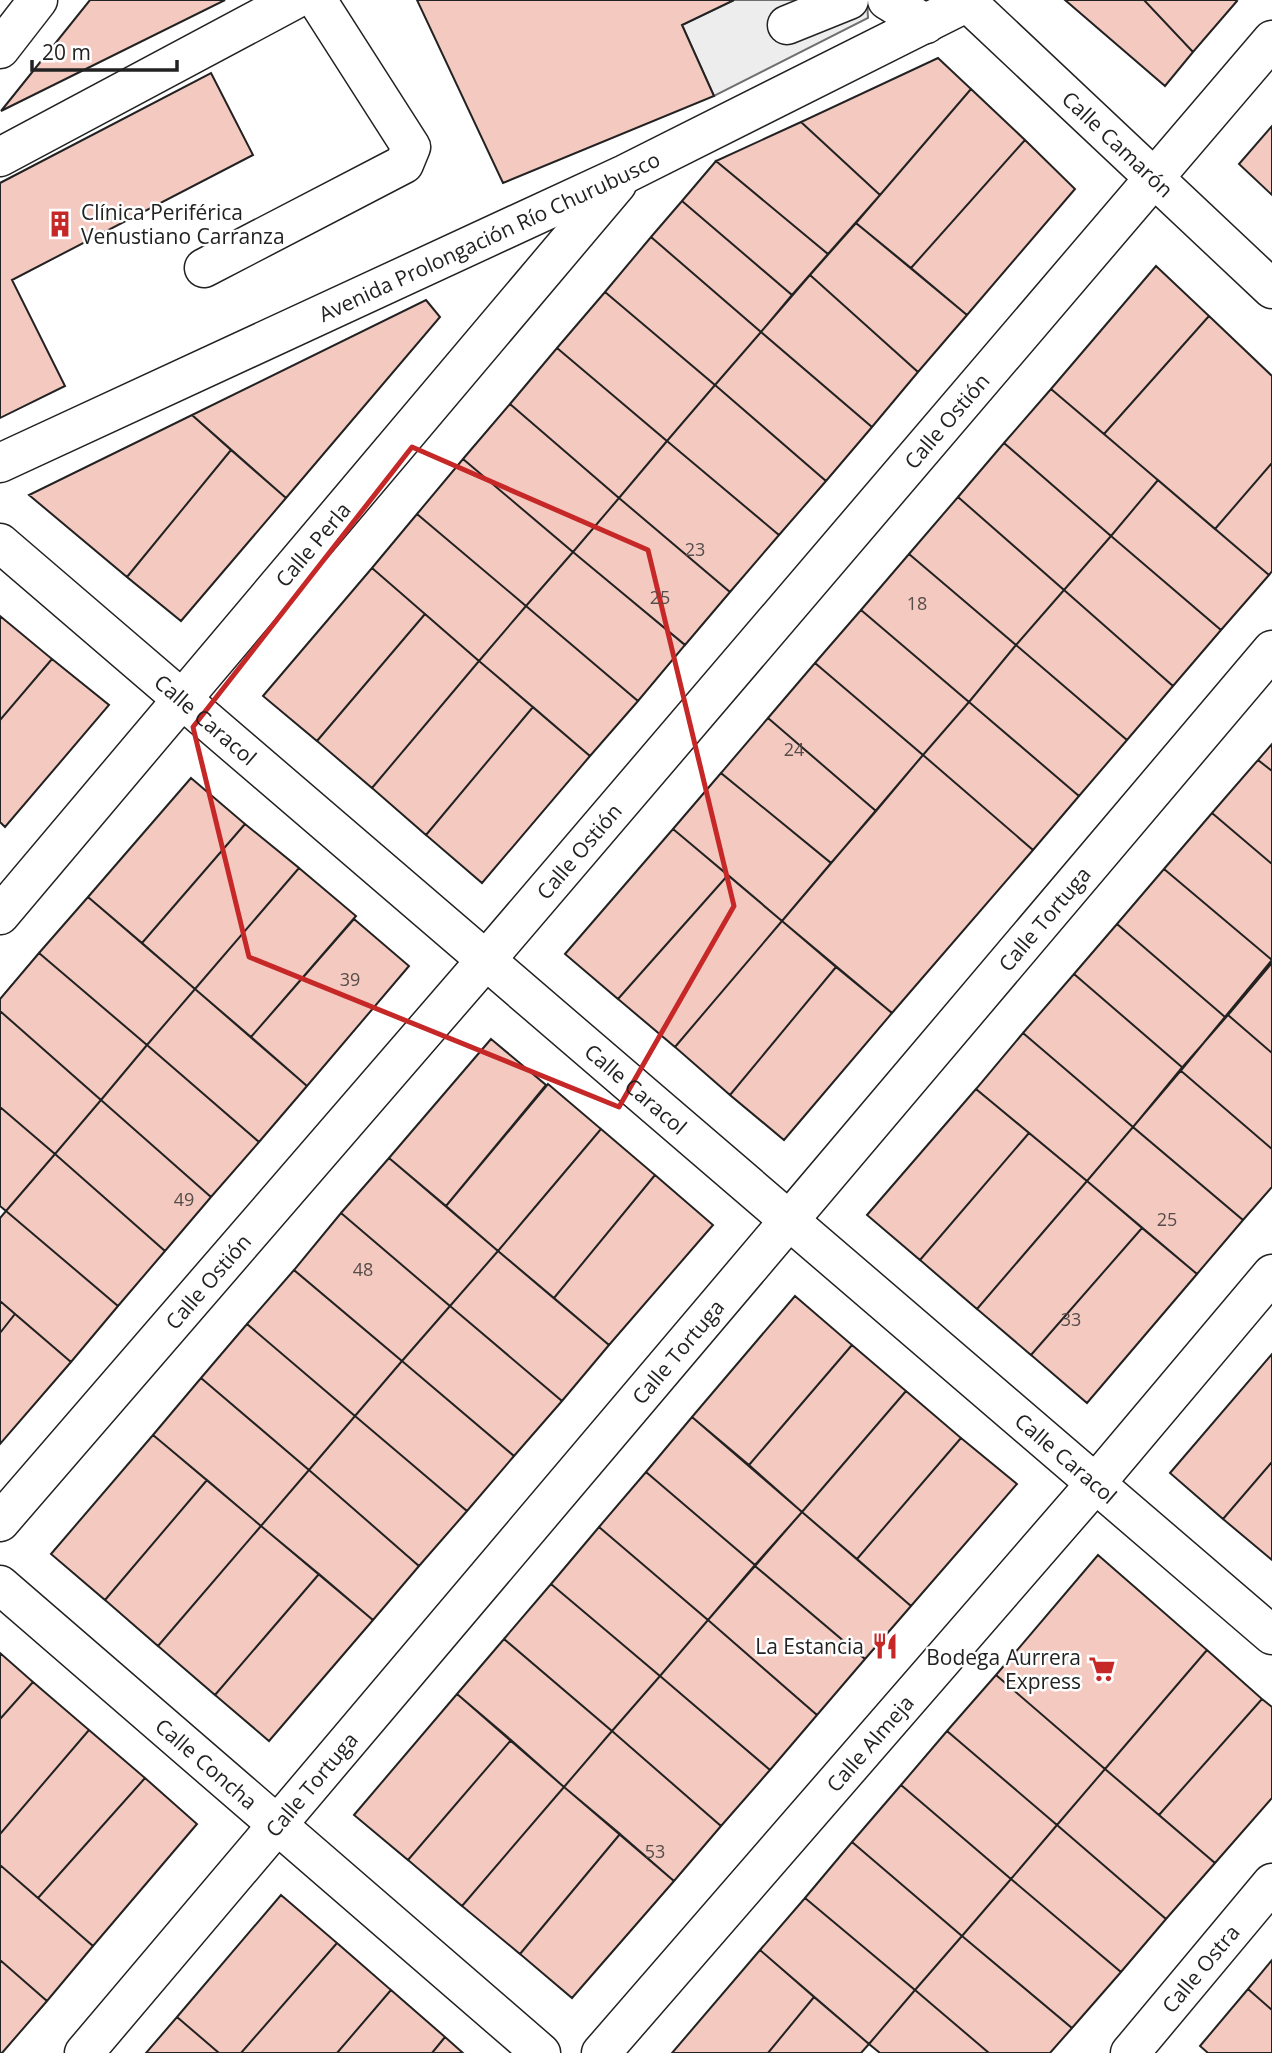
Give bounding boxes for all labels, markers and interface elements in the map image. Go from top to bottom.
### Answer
scale bar [32,28,177,72]
text: 20 m [42,38,91,66]
street label: Calle Camarón [1056,85,1180,203]
street label: Avenida Prolongación Río Churubusco [314,145,664,328]
place label: Clínica Periférica Venustiano Carranza [81,198,285,250]
building icon: Clínica Periférica Venustiano Carranza [45,209,75,239]
street label: Calle Ostión [898,367,995,475]
street label: Calle Perla [269,496,357,593]
house number: 23 [685,537,705,561]
house number: 25 [650,585,670,609]
house number: 18 [907,591,927,615]
street label: Calle Caracol [149,668,263,771]
house number: 24 [784,737,804,761]
street label: Calle Ostión [530,798,628,905]
street label: Calle Tortuga [992,861,1097,977]
house number: 39 [340,967,360,991]
street label: Calle Caracol [579,1037,693,1141]
house number: 49 [174,1187,194,1211]
house number: 25 [1157,1207,1177,1231]
street label: Calle Ostión [159,1228,257,1335]
house number: 48 [353,1257,373,1281]
street label: Calle Tortuga [625,1293,730,1410]
house number: 33 [1061,1307,1081,1331]
street label: Calle Caracol [1009,1407,1123,1510]
restaurant icon: La Estancia [870,1631,900,1661]
place label: La Estancia [755,1632,864,1660]
place label: Bodega Aurrera Express [926,1643,1081,1695]
supermarket icon: Bodega Aurrera Express [1087,1654,1117,1684]
street label: Calle Almeja [820,1689,920,1798]
street label: Calle Concha [150,1712,263,1815]
street label: Calle Tortuga [259,1726,364,1843]
house number: 53 [645,1839,665,1863]
street label: Calle Ostra [1156,1919,1246,2019]

